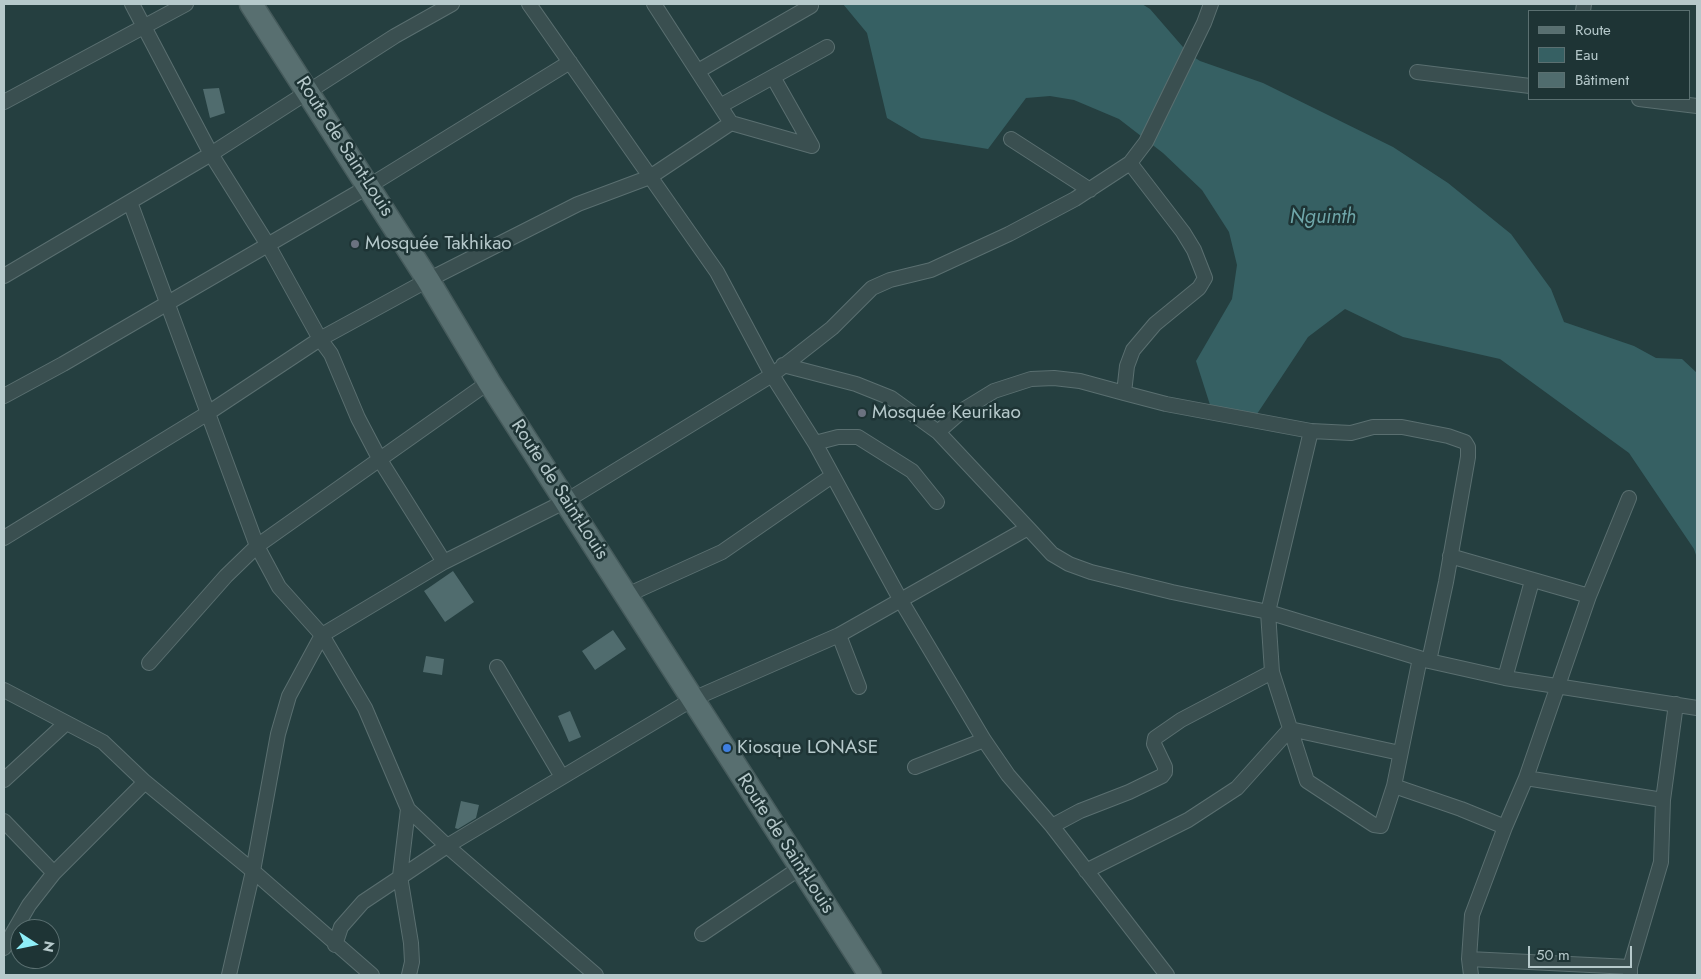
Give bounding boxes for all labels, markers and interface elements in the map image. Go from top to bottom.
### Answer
legend [1528,10,1691,100]
text: Route [1575,19,1611,41]
text: Eau [1575,44,1598,66]
text: Bâtiment [1575,69,1629,91]
street label: Route de Saint-Louis [290,73,398,221]
water label: Nguinth [1290,206,1356,230]
place label: Mosquée Takhikao [365,233,512,255]
marker: Mosquée Takhikao [349,238,361,250]
place label: Mosquée Keurikao [872,402,1021,424]
marker: Mosquée Keurikao [856,407,868,419]
street label: Route de Saint-Louis [505,416,613,564]
place label: Kiosque LONASE [737,737,878,759]
marker: Kiosque LONASE [721,742,733,754]
street label: Route de Saint-Louis [731,770,839,918]
north arrow [10,919,60,969]
scale bar [1531,936,1635,968]
text: N [38,939,60,954]
text: 50 m [1536,944,1570,966]

